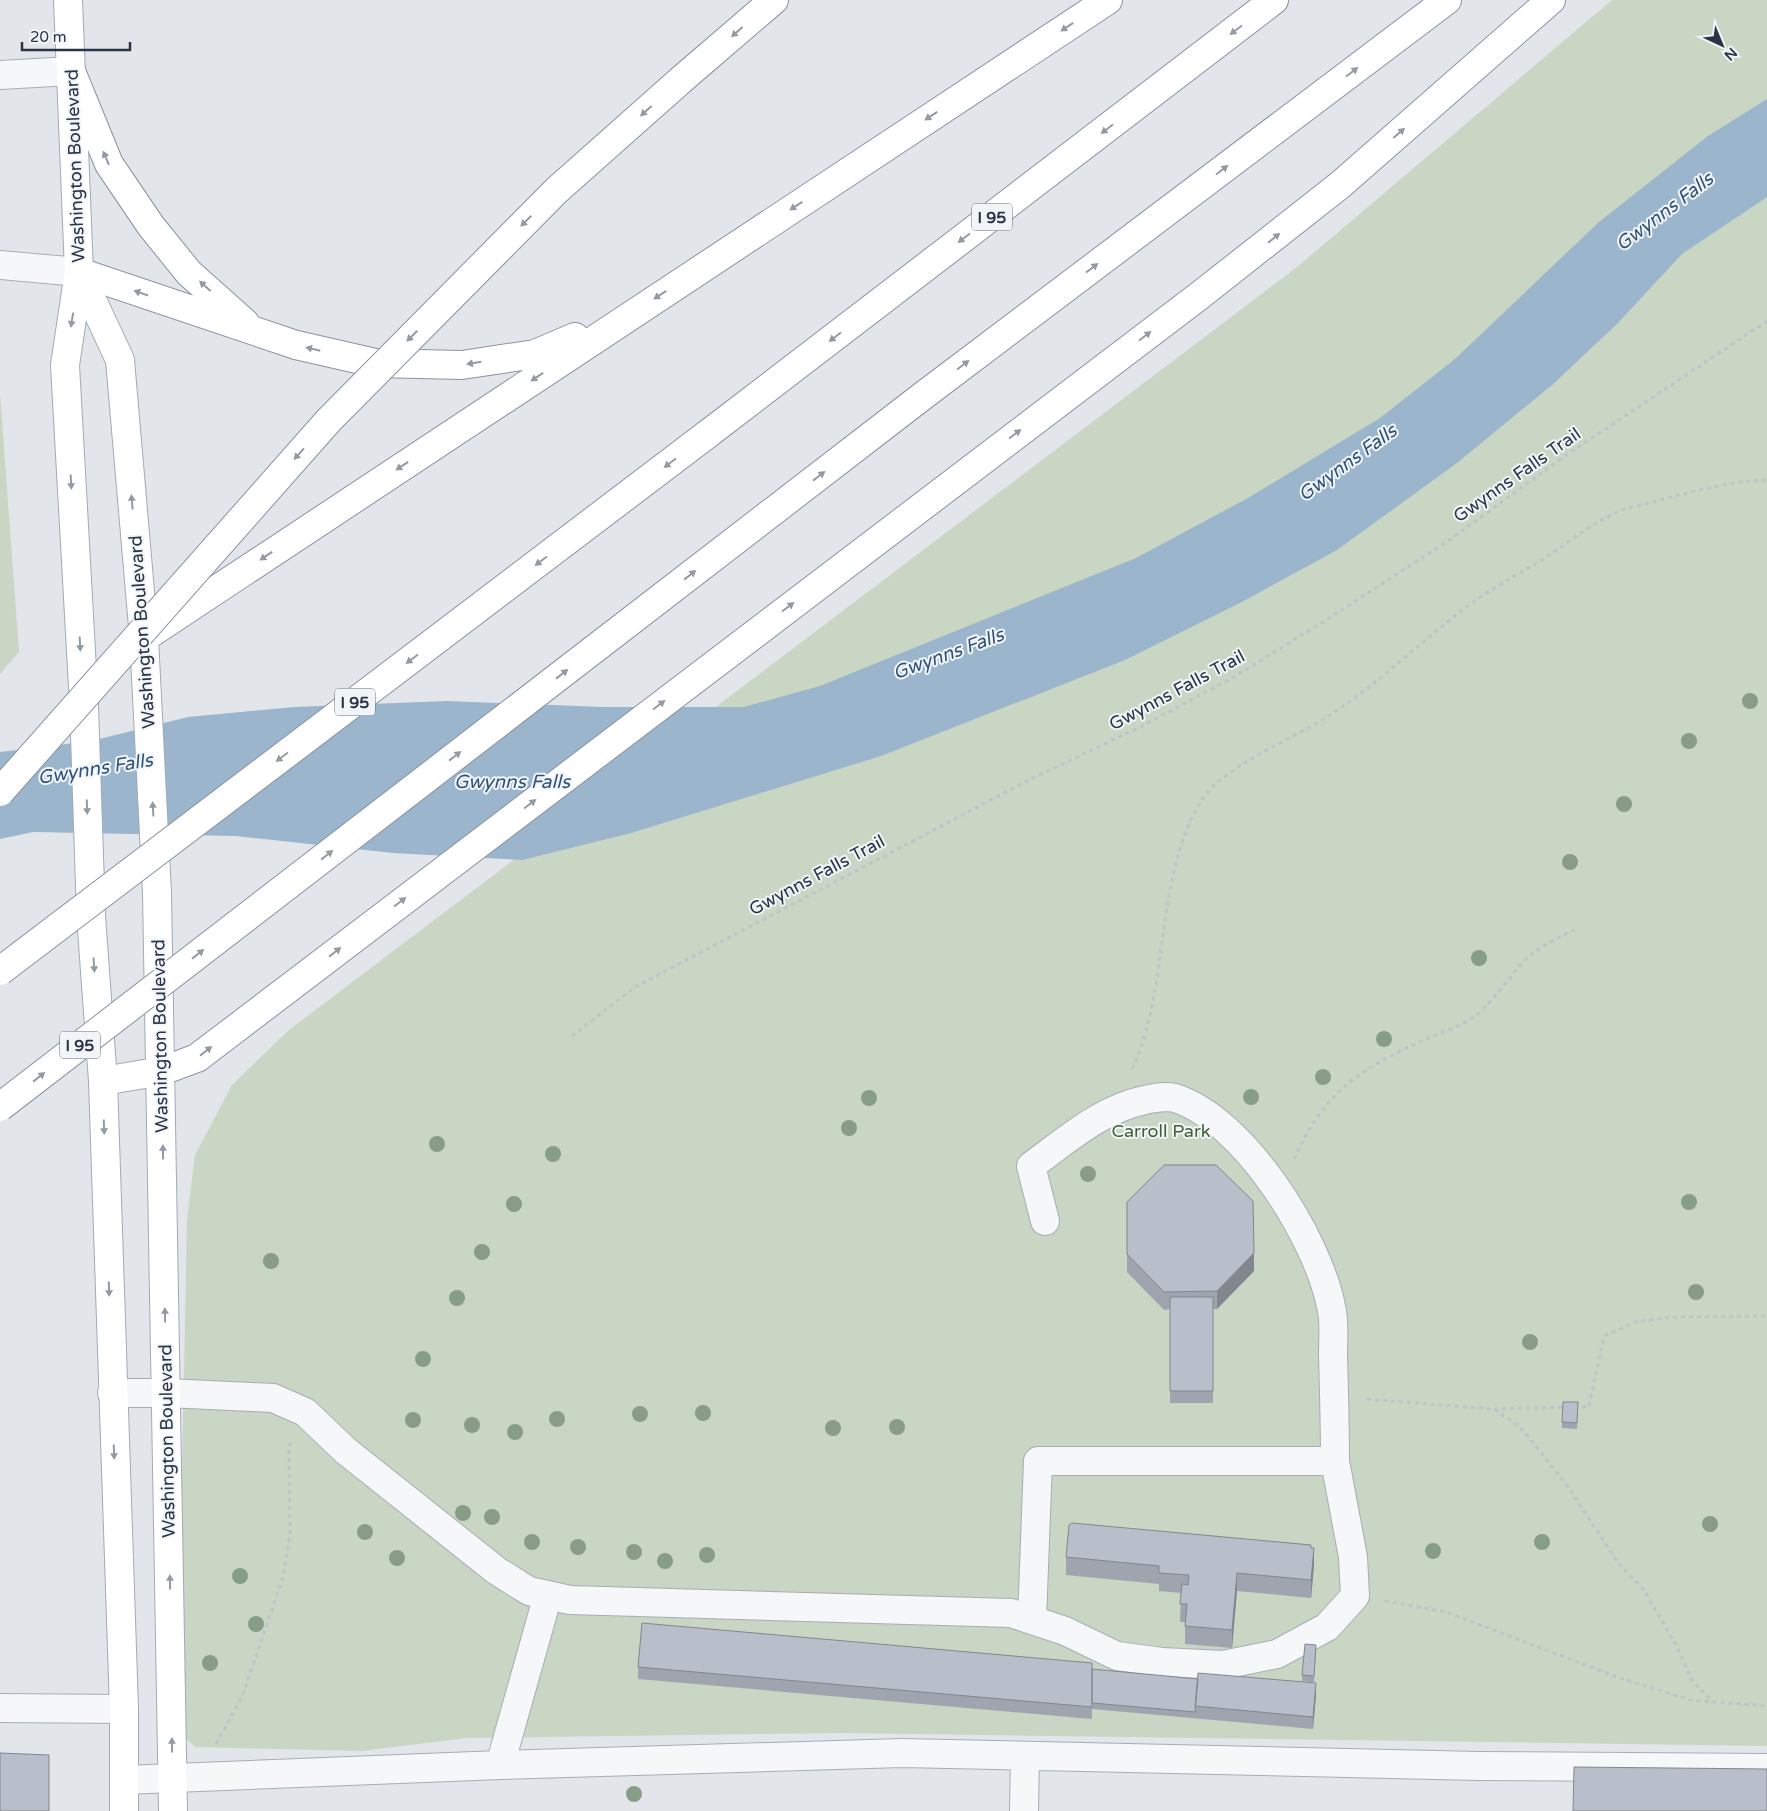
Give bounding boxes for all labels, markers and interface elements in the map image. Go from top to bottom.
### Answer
scale bar [22,20,130,52]
north arrow [1697,20,1747,70]
one-way arrow [1060,22,1074,32]
one-way arrow [1230,24,1243,35]
one-way arrow [731,26,744,37]
text: 20 m [30,28,67,46]
text: N [1721,44,1741,64]
one-way arrow [1345,67,1359,77]
street label: Washington Boulevard [61,69,89,263]
one-way arrow [640,105,652,117]
one-way arrow [924,111,938,121]
one-way arrow [1101,123,1114,134]
one-way arrow [1392,128,1405,139]
one-way arrow [102,151,110,165]
one-way arrow [1215,164,1228,175]
water label: Gwynns Falls [1612,167,1719,256]
one-way arrow [789,201,802,211]
road number: I 95 [972,203,1012,230]
one-way arrow [521,215,533,227]
one-way arrow [1267,232,1280,243]
one-way arrow [957,233,971,243]
one-way arrow [1085,262,1098,273]
one-way arrow [198,281,211,292]
one-way arrow [134,289,149,296]
one-way arrow [653,290,667,300]
one-way arrow [68,312,76,328]
one-way arrow [406,330,418,342]
one-way arrow [1138,331,1151,342]
one-way arrow [828,332,842,342]
one-way arrow [306,345,321,353]
one-way arrow [466,360,482,368]
one-way arrow [956,360,969,371]
one-way arrow [530,372,544,381]
water label: Gwynns Falls [1294,419,1403,506]
street label: Gwynns Falls Trail [1449,423,1585,527]
one-way arrow [1008,429,1022,439]
one-way arrow [293,447,305,459]
one-way arrow [664,457,677,468]
one-way arrow [395,462,408,471]
one-way arrow [812,470,825,481]
one-way arrow [68,474,76,490]
one-way arrow [128,494,136,510]
street label: Washington Boulevard [124,535,160,729]
one-way arrow [260,551,273,561]
one-way arrow [535,555,548,566]
one-way arrow [683,569,696,580]
one-way arrow [781,602,795,612]
water label: Gwynns Falls [890,623,1008,684]
one-way arrow [76,636,84,652]
street label: Gwynns Falls Trail [1105,645,1249,735]
one-way arrow [405,654,419,664]
one-way arrow [555,669,568,679]
road number: I 95 [335,689,375,716]
one-way arrow [652,700,665,711]
water label: Gwynns Falls [36,749,156,789]
one-way arrow [448,751,462,761]
one-way arrow [276,752,289,763]
water label: Gwynns Falls [454,771,572,793]
one-way arrow [84,799,92,815]
one-way arrow [523,799,536,809]
one-way arrow [148,801,156,817]
street label: Gwynns Falls Trail [745,830,889,920]
one-way arrow [320,850,333,861]
one-way arrow [393,897,406,908]
street label: Washington Boulevard [147,939,173,1133]
one-way arrow [328,947,341,958]
one-way arrow [191,949,204,960]
one-way arrow [91,957,99,973]
road number: I 95 [60,1032,100,1058]
one-way arrow [199,1046,212,1057]
one-way arrow [32,1072,46,1082]
one-way arrow [100,1119,108,1135]
park label: Carroll Park [1111,1120,1211,1142]
one-way arrow [159,1144,167,1160]
one-way arrow [105,1282,113,1298]
one-way arrow [161,1307,169,1323]
street label: Washington Boulevard [154,1344,180,1538]
one-way arrow [110,1444,118,1460]
one-way arrow [166,1574,174,1590]
one-way arrow [168,1737,176,1753]

